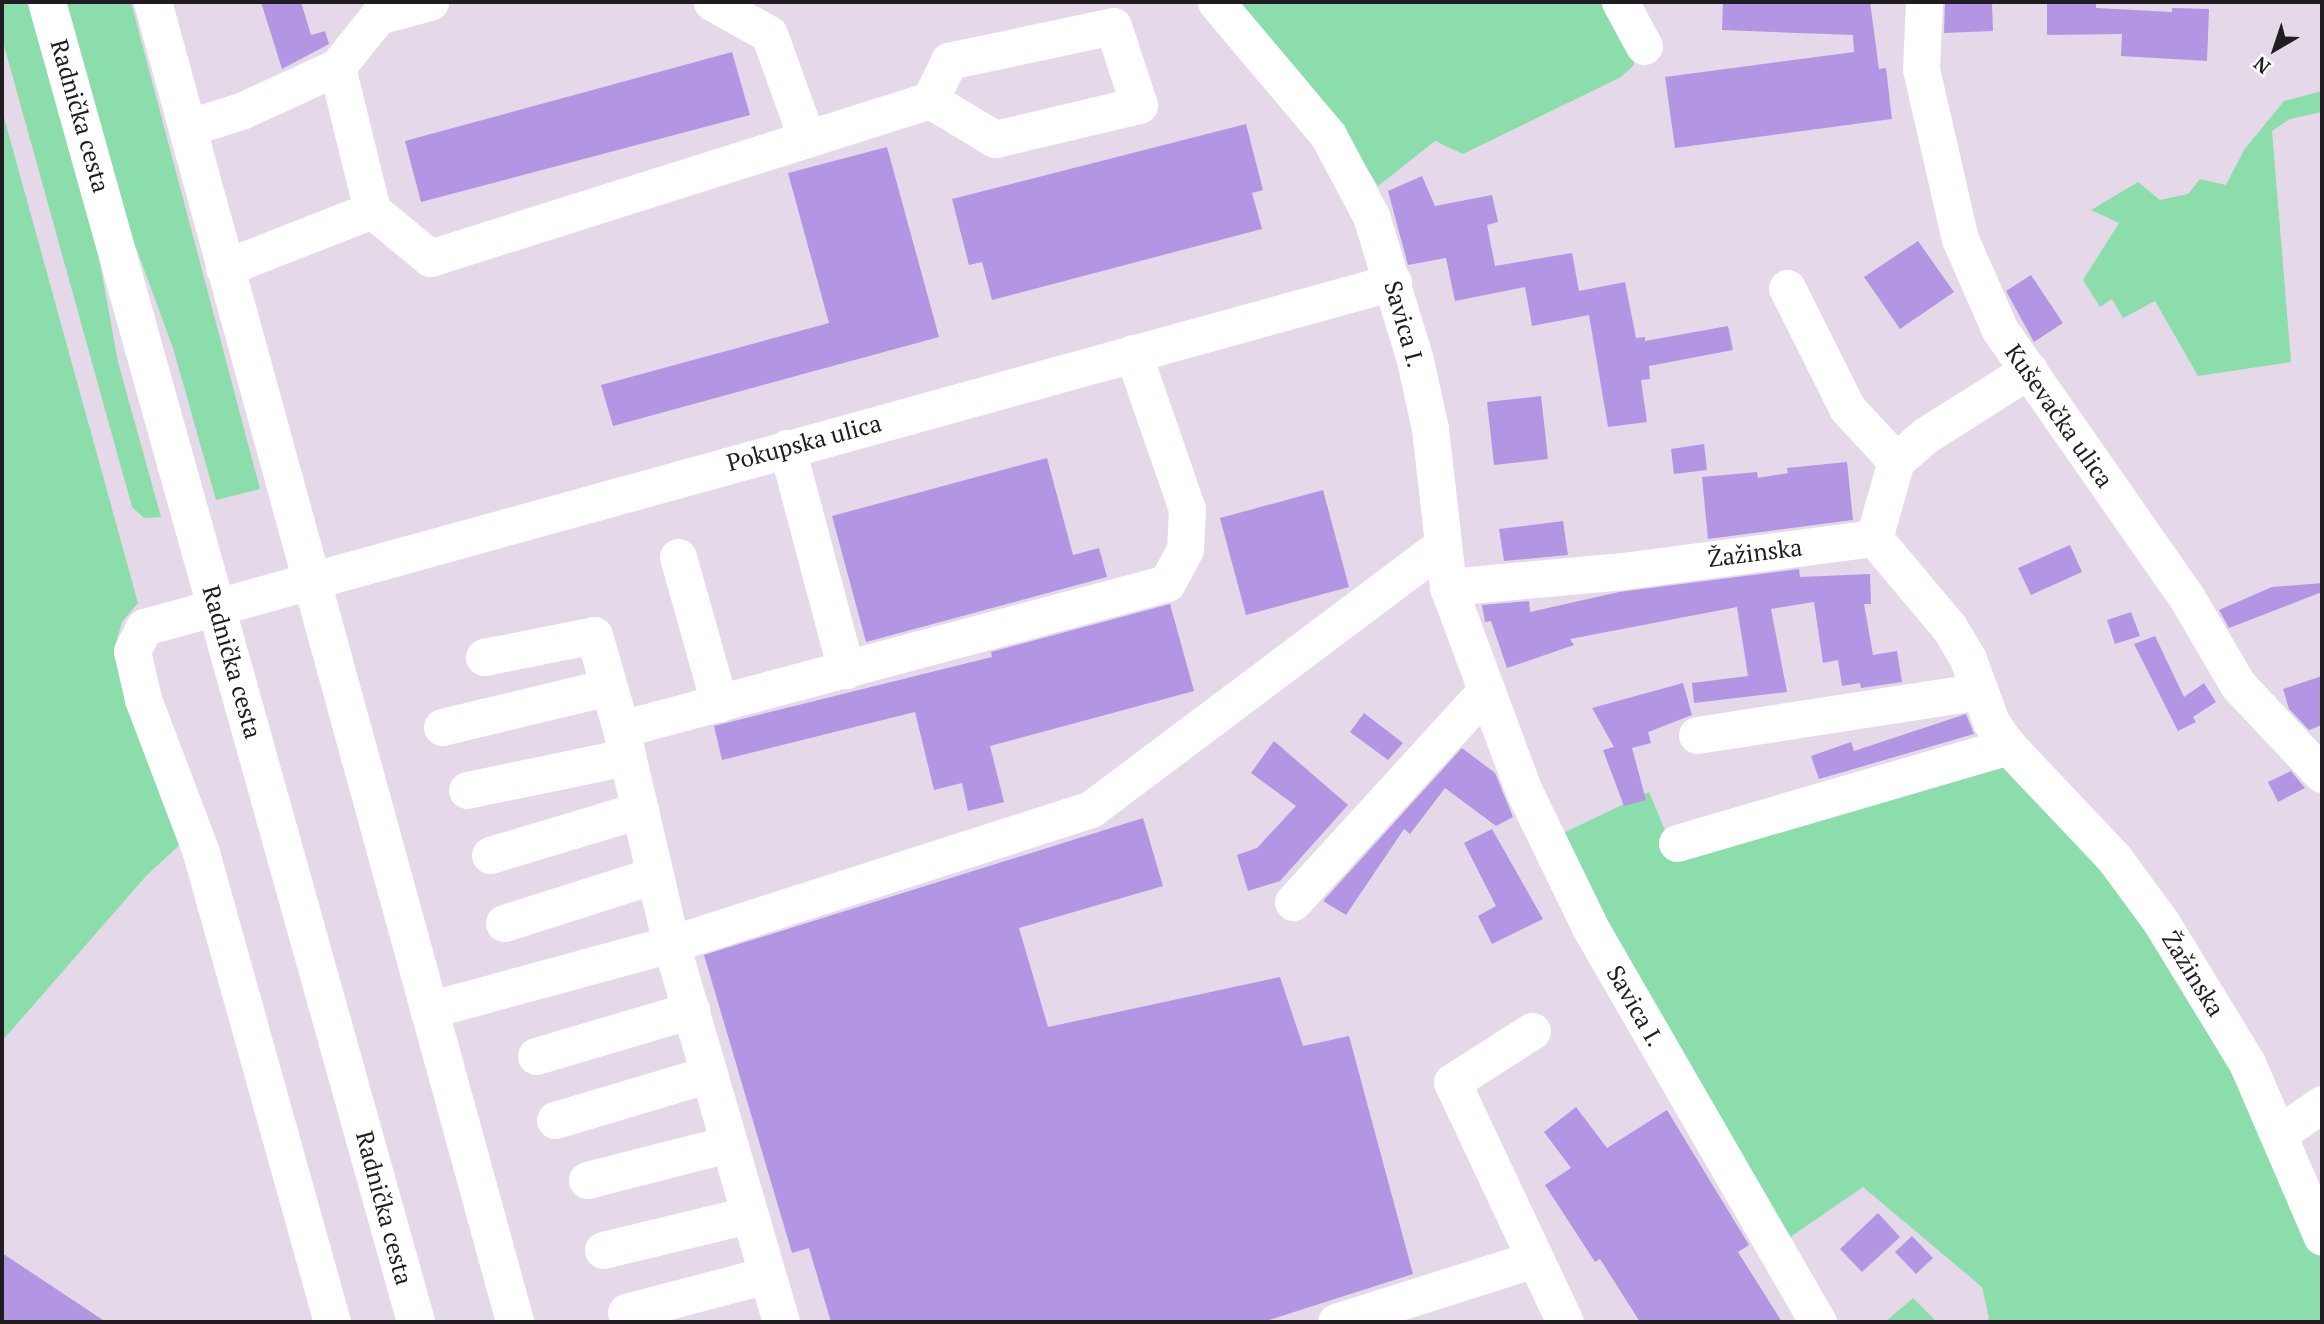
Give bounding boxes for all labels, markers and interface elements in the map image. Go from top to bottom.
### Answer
north arrow [2240,14,2310,84]
street label: Radnička cesta [44,36,116,196]
text: N [2248,51,2275,80]
street label: Savica I. [1378,277,1430,371]
street label: Kuševačka ulica [1999,339,2119,493]
street label: Pokupska ulica [724,409,884,477]
street label: Žažinska [1706,533,1804,573]
street label: Radnička cesta [196,582,268,742]
street label: Žažinska [2156,926,2230,1022]
street label: Savica I. [1600,960,1670,1052]
street label: Radnička cesta [350,1128,418,1288]

